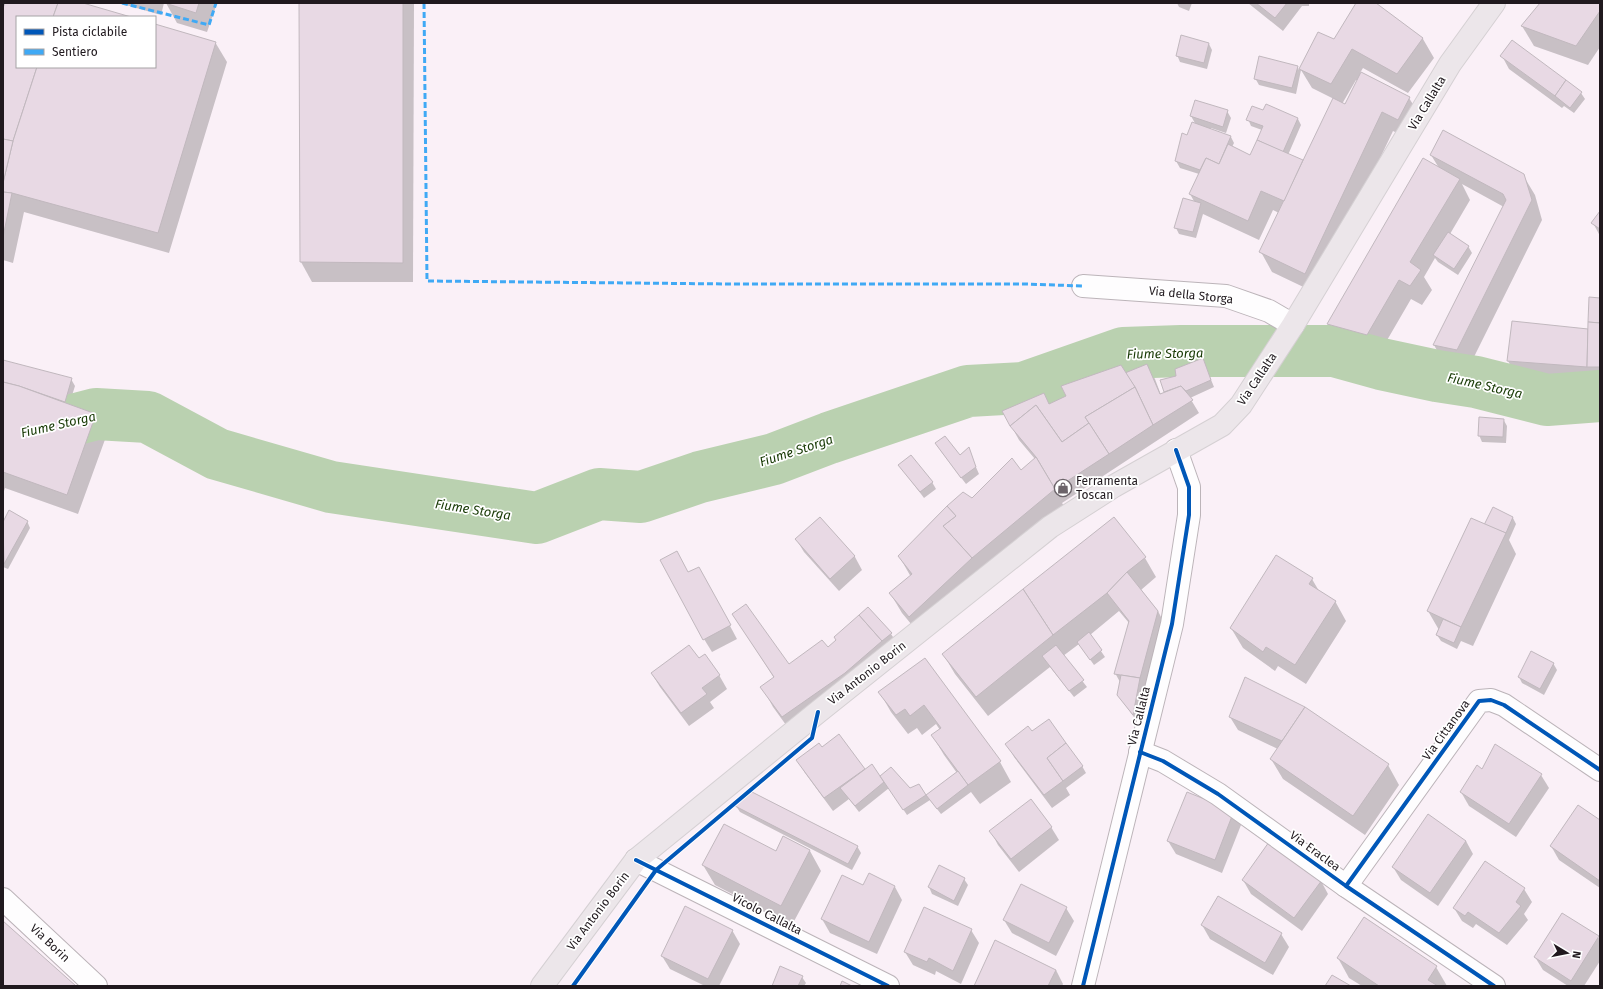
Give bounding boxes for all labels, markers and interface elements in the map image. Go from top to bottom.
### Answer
legend [16,16,156,68]
text: Pista ciclabile [52,25,127,39]
text: Sentiero [52,45,98,59]
street label: Via Callalta [1405,73,1449,133]
street label: Via della Storga [1148,284,1234,306]
water label: Fiume Storga [1127,345,1203,362]
street label: Via Callalta [1234,350,1280,408]
water label: Fiume Storga [1446,370,1524,401]
water label: Fiume Storga [19,409,97,440]
water label: Fiume Storga [757,432,835,469]
place label: Ferramenta Toscan [1076,474,1138,502]
shop icon: Ferramenta Toscan [1053,478,1073,498]
water label: Fiume Storga [434,496,512,523]
street label: Via Antonio Borin [825,638,909,708]
street label: Via Callalta [1125,685,1153,747]
street label: Via Cittanova [1419,697,1473,763]
street label: Via Eraclea [1287,828,1343,874]
street label: Via Antonio Borin [564,869,632,953]
street label: Vicolo Callalta [730,890,804,938]
street label: Via Borin [27,921,73,965]
north arrow [1547,933,1587,973]
text: N [1569,950,1583,959]

